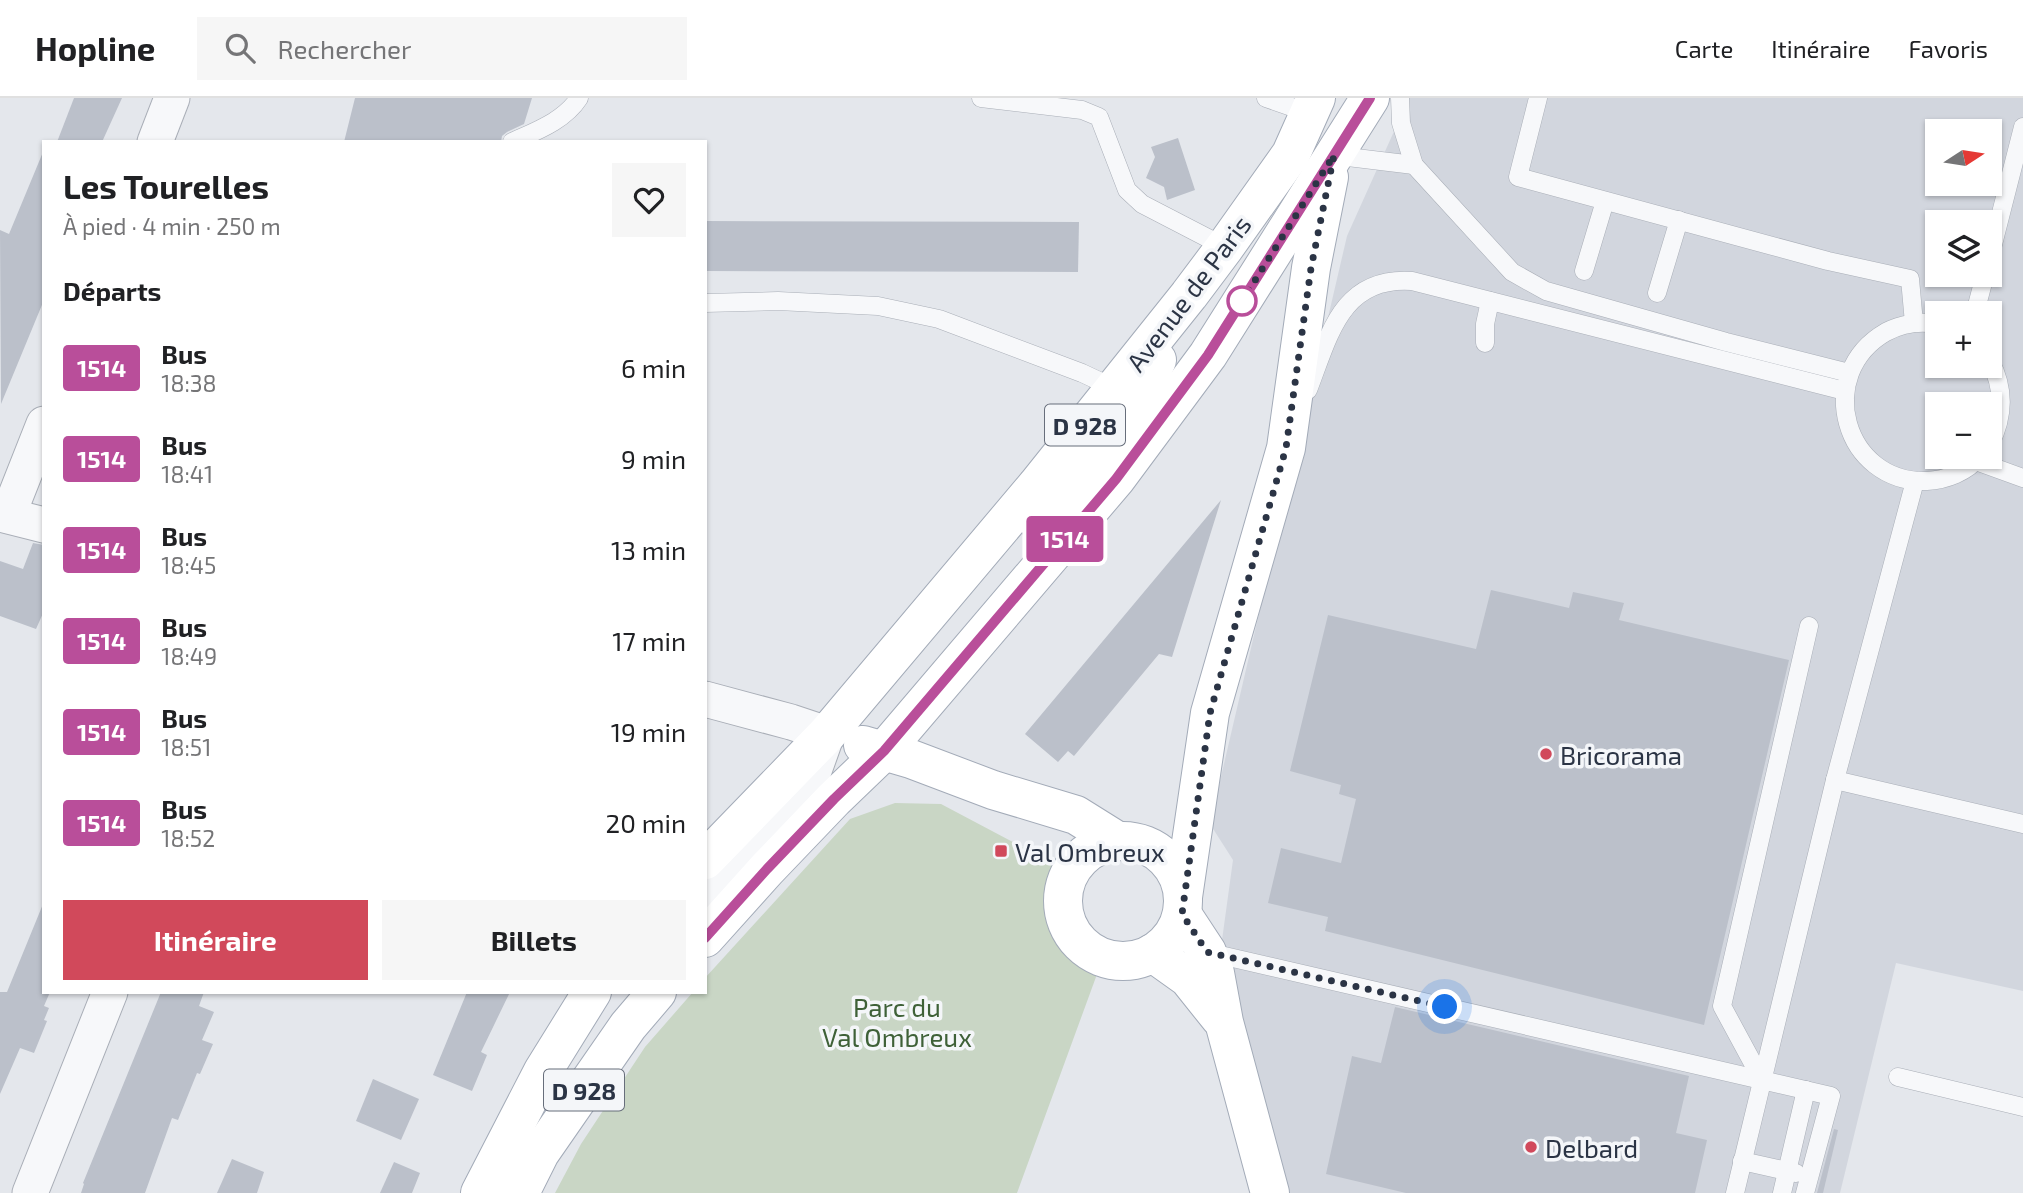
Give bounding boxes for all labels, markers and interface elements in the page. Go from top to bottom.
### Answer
search box [197,17,687,80]
text: Hopline [35,28,155,68]
icon: search [221,29,259,67]
text: Rechercher [277,33,411,64]
text: Carte [1675,34,1733,63]
text: Itinéraire [1771,34,1870,63]
text: Favoris [1908,34,1988,63]
north arrow [1925,119,2002,196]
map controls [1925,119,2002,469]
button: heart [612,163,686,237]
text: Les Tourelles [63,166,269,206]
street label: Avenue de Paris [1119,209,1257,377]
button: layers [1925,210,2002,287]
text: À pied · 4 min · 250 m [63,212,281,240]
text: Départs [63,275,161,306]
unlabelled marker [1227,286,1257,316]
button: + [1925,301,2002,378]
text: Bus [161,338,207,369]
text: 6 min [621,352,686,383]
text: 1514 [77,353,126,382]
text: 18:38 [161,369,217,397]
button: − [1925,392,2002,469]
road number: D 928 [1045,404,1125,446]
text: Bus [161,429,207,460]
text: 9 min [621,443,686,474]
text: 1514 [77,444,126,473]
text: 18:41 [161,460,213,488]
line badge: 1514 [1016,516,1114,562]
text: Bus [161,520,207,551]
text: 1514 [1040,524,1090,553]
text: 13 min [611,534,686,565]
text: 1514 [77,535,126,564]
text: 18:45 [161,551,216,579]
text: Bus [161,611,207,642]
text: 17 min [612,625,686,656]
text: 1514 [77,626,126,655]
text: 18:49 [161,642,217,670]
text: Bus [161,702,207,733]
text: 19 min [611,716,686,747]
text: 1514 [77,717,126,746]
text: 18:51 [161,733,211,761]
place label: Bricorama [1560,739,1682,770]
marker: Bricorama [1538,746,1554,762]
text: Bus [161,793,207,824]
text: 20 min [606,807,686,838]
text: 1514 [77,808,126,837]
text: 18:52 [161,824,215,852]
place label: Val Ombreux [1015,836,1165,867]
marker: Val Ombreux [993,843,1009,859]
button: Itinéraire [63,900,368,980]
button: Billets [382,900,686,980]
your location [1427,989,1462,1024]
park label: Parc du Val Ombreux [822,991,972,1052]
road number: D 928 [544,1070,624,1110]
place label: Delbard [1545,1132,1638,1163]
marker: Delbard [1523,1139,1539,1155]

